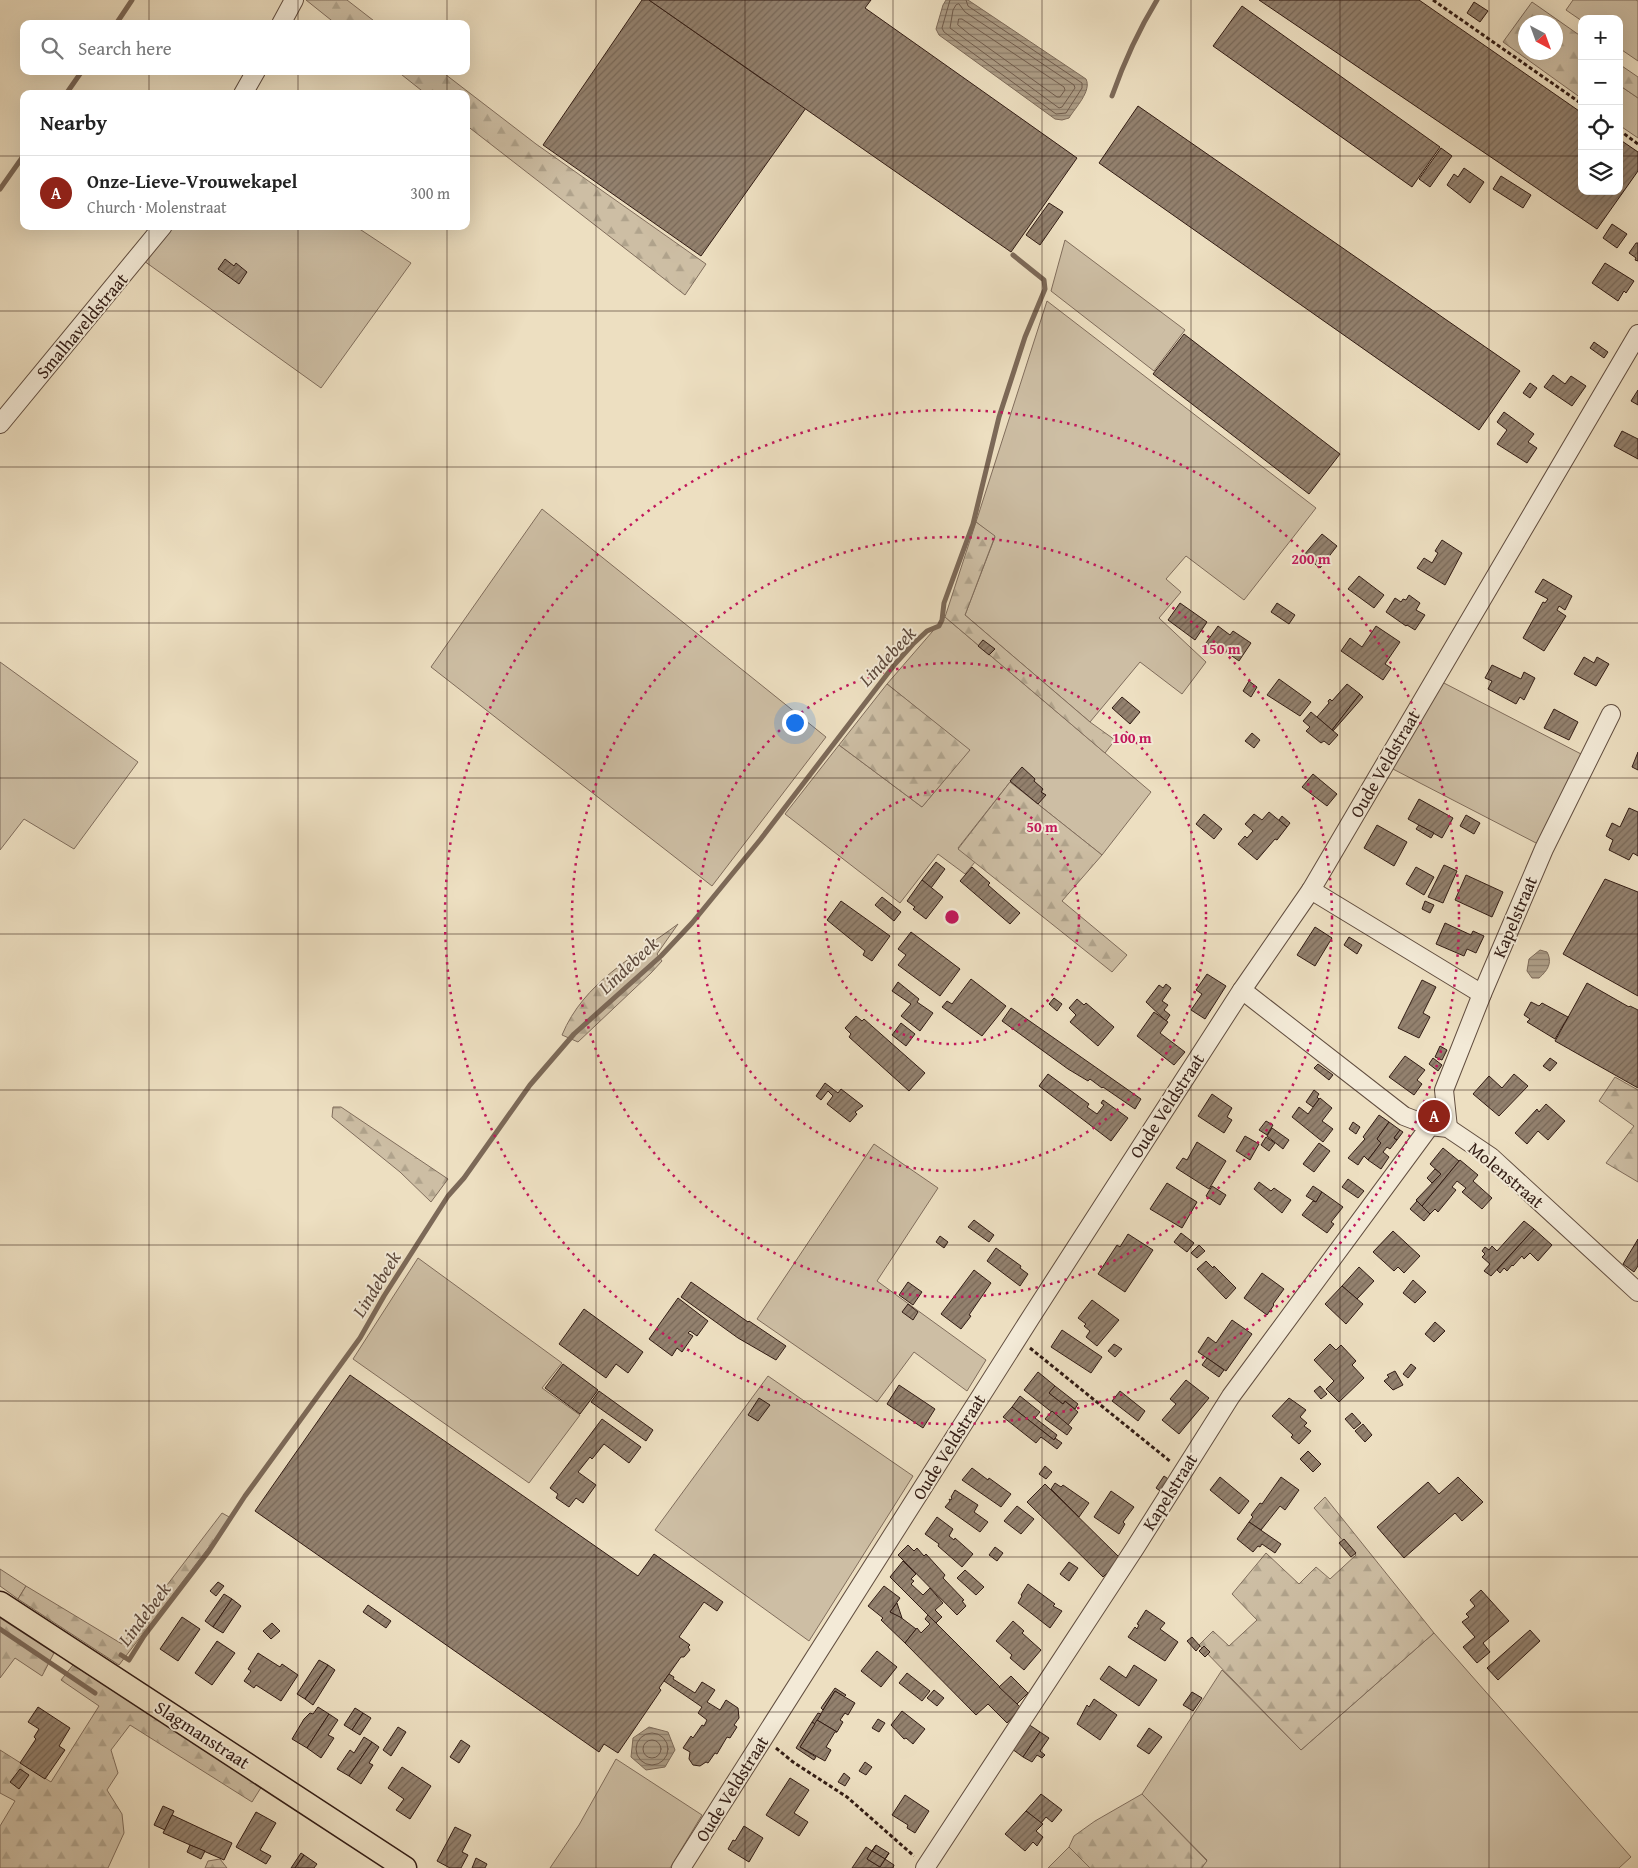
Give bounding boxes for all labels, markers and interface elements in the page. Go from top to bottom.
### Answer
north arrow [1518,15,1563,60]
map controls [1578,15,1623,195]
button: + [1578,15,1623,60]
search box [20,20,470,75]
icon: search [38,34,66,62]
text: Search here [78,34,172,62]
button: − [1578,60,1623,105]
button: locate [1578,105,1623,150]
text: Nearby [40,107,107,138]
button: layers [1578,150,1623,195]
text: Onze-Lieve-Vrouwekapel [87,167,297,195]
text: A [51,181,61,205]
text: 300 m [410,181,450,205]
text: Church · Molenstraat [87,195,227,219]
street label: Smalhaveldstraat [29,266,135,385]
text: 200 m [1291,548,1331,569]
water label: Lindebeek [851,619,922,693]
text: 150 m [1201,638,1241,659]
street label: Oude Veldstraat [1343,704,1427,823]
your location [782,710,808,736]
text: 100 m [1112,727,1152,748]
text: 50 m [1026,816,1058,837]
street label: Kapelstraat [1485,871,1544,962]
centre of rings [943,908,961,926]
water label: Lindebeek [591,930,665,1001]
street label: Oude Veldstraat [1122,1047,1211,1164]
pin: A [1418,1097,1450,1135]
street label: Molenstraat [1463,1135,1551,1215]
water label: Lindebeek [344,1245,407,1323]
street label: Oude Veldstraat [905,1388,992,1505]
street label: Kapelstraat [1135,1447,1204,1536]
water label: Lindebeek [110,1576,177,1652]
street label: Slagmanstraat [149,1694,256,1776]
street label: Oude Veldstraat [688,1730,775,1847]

